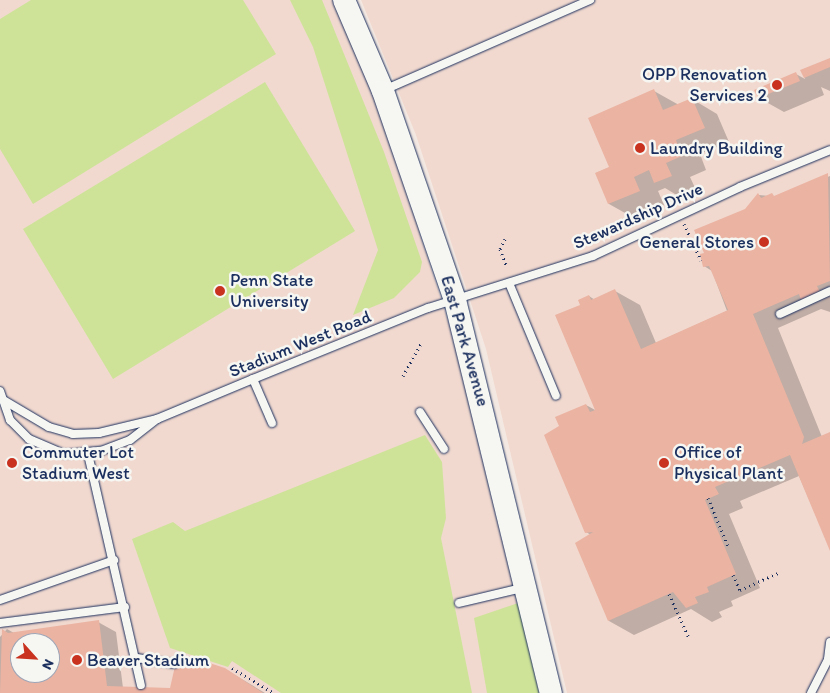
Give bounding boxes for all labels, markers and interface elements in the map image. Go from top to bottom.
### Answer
place label: OPP Renovation Services 2 [642,64,767,106]
marker: OPP Renovation Services 2 [771,79,783,91]
place label: Laundry Building [650,137,783,159]
marker: Laundry Building [634,142,646,154]
street label: Stewardship Drive [570,178,706,254]
place label: General Stores [639,231,754,253]
marker: General Stores [758,236,770,248]
place label: Penn State University [230,270,314,312]
street label: East Park Avenue [436,274,494,408]
marker: Penn State University [214,285,226,297]
street label: Stadium West Road [226,306,374,382]
place label: Commuter Lot Stadium West [22,442,134,484]
place label: Office of Physical Plant [674,442,783,484]
marker: Commuter Lot Stadium West [6,457,18,469]
marker: Office of Physical Plant [658,457,670,469]
north arrow [10,633,60,683]
place label: Beaver Stadium [87,649,210,671]
marker: Beaver Stadium [71,654,83,666]
text: N [38,656,58,672]

